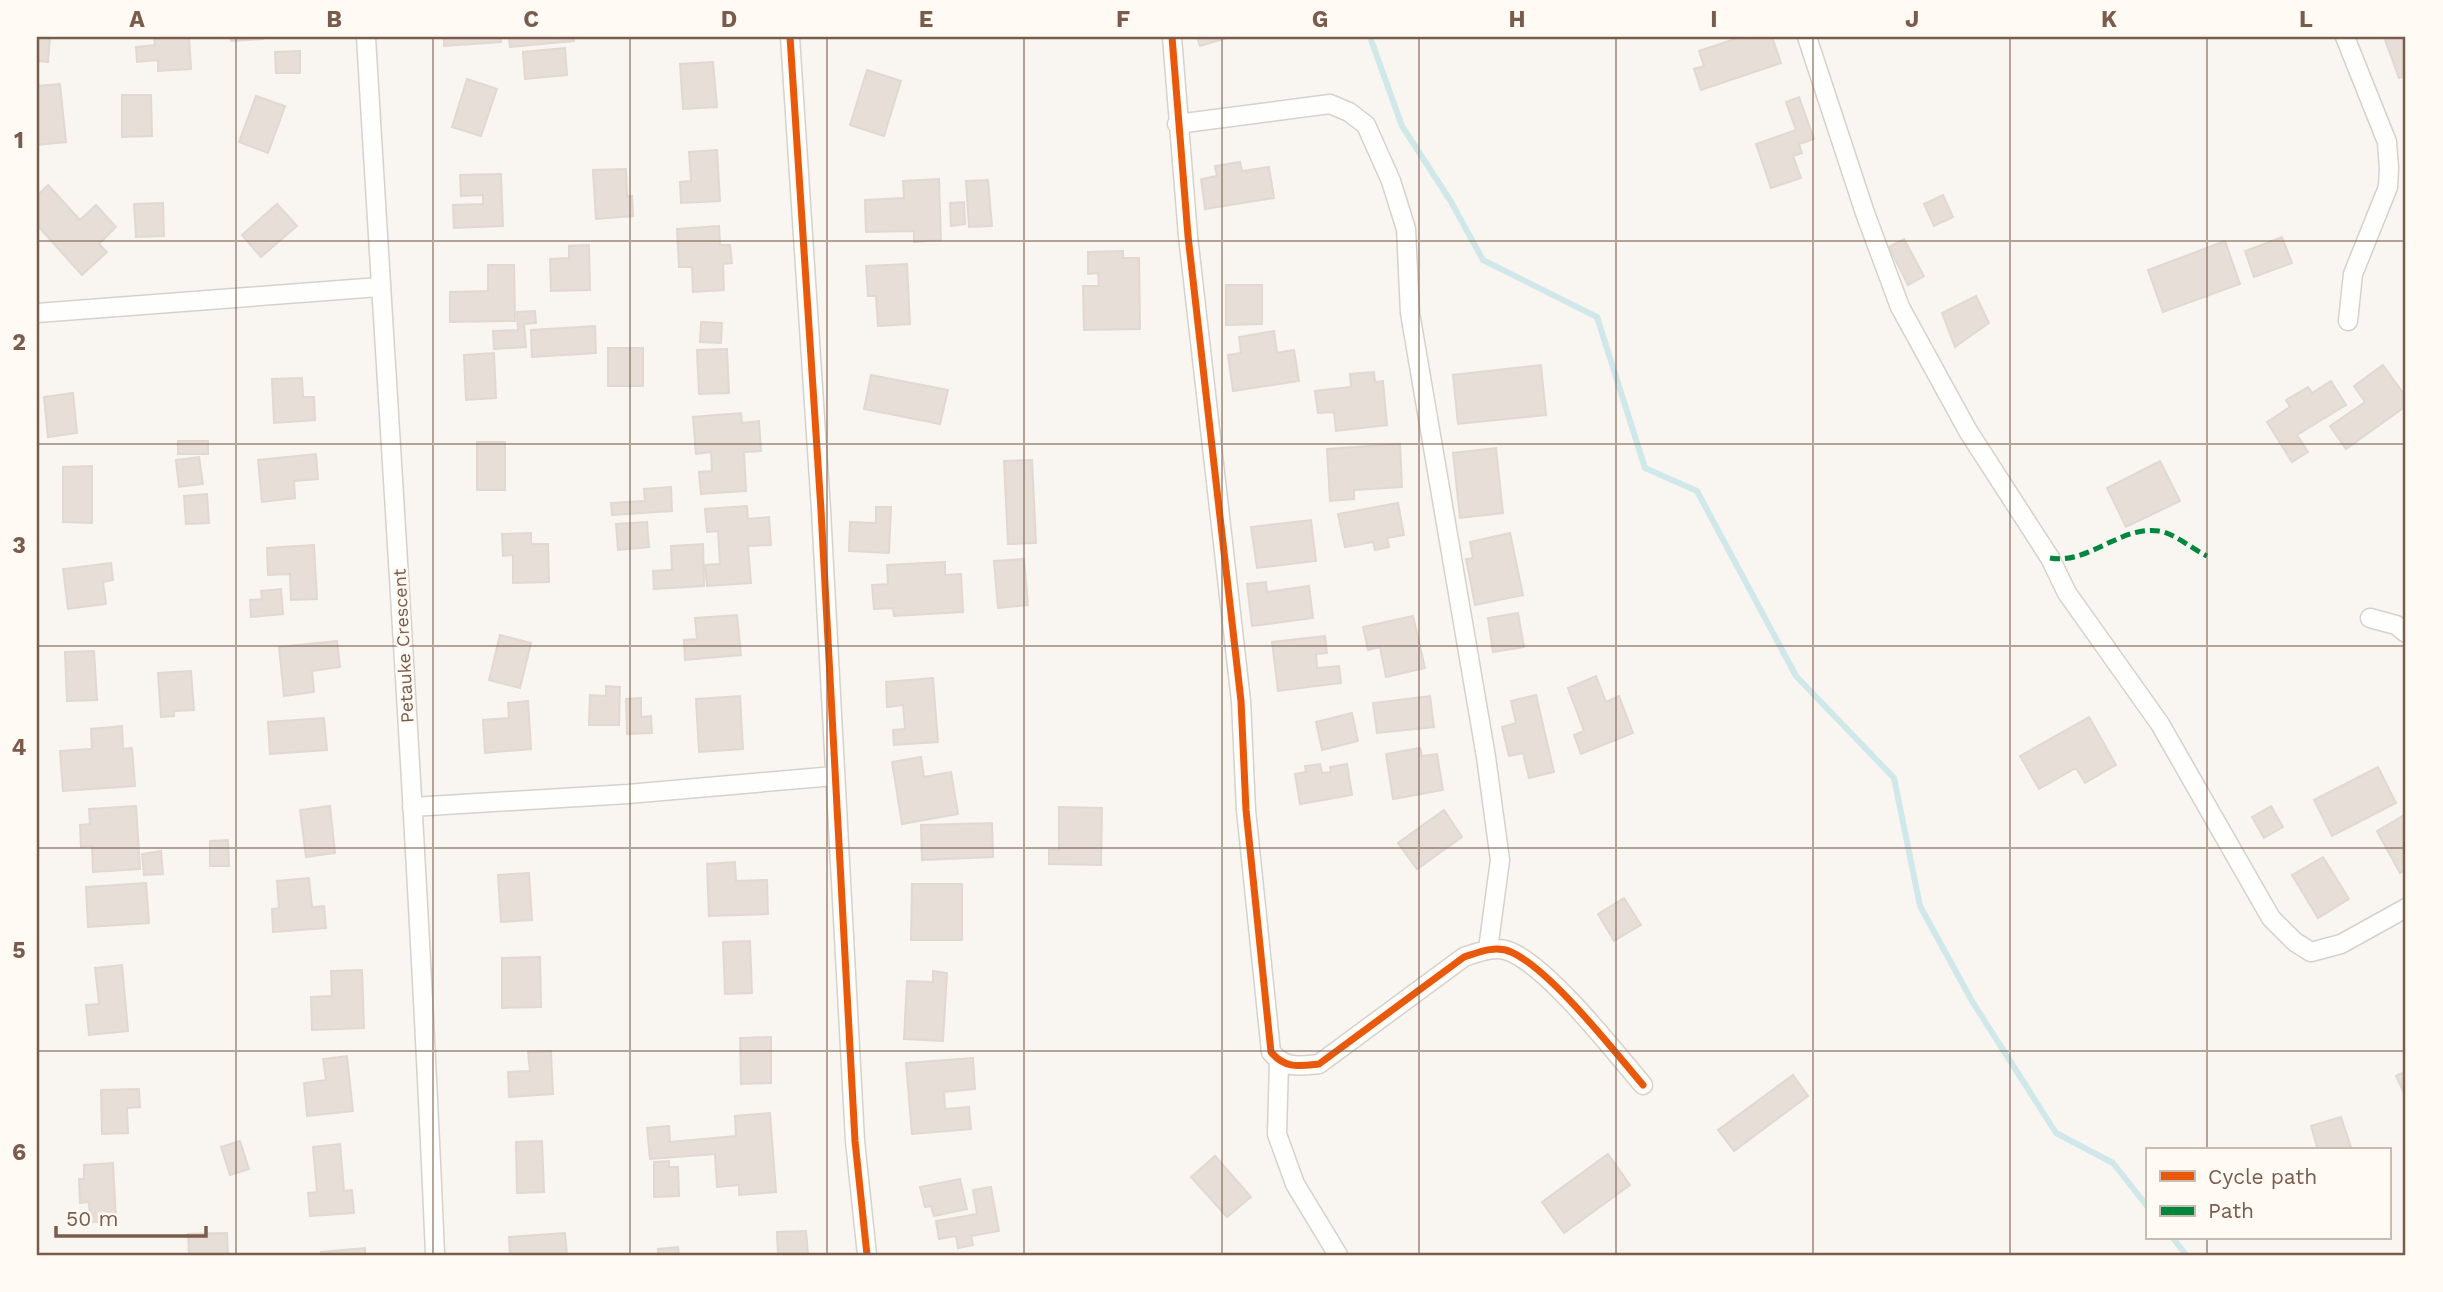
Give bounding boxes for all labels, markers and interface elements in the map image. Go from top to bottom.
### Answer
text: A [129,6,145,33]
text: B [326,6,342,33]
text: C [523,6,539,33]
text: D [721,6,737,33]
text: E [919,6,933,33]
text: F [1116,6,1130,33]
text: G [1312,6,1328,33]
text: H [1508,6,1526,33]
text: I [1710,6,1718,33]
text: J [1905,6,1919,33]
text: K [2101,6,2117,33]
text: L [2299,6,2313,33]
text: 1 [14,127,24,154]
text: 2 [12,329,26,356]
text: 3 [12,532,26,559]
street label: Petauke Crescent [388,568,418,724]
text: 4 [12,734,27,761]
text: 5 [12,937,26,964]
text: 6 [12,1139,26,1166]
legend [2146,1148,2390,1240]
text: Cycle path [2208,1164,2317,1189]
scale bar [56,1194,206,1238]
text: Path [2208,1198,2254,1223]
text: 50 m [66,1206,118,1231]

